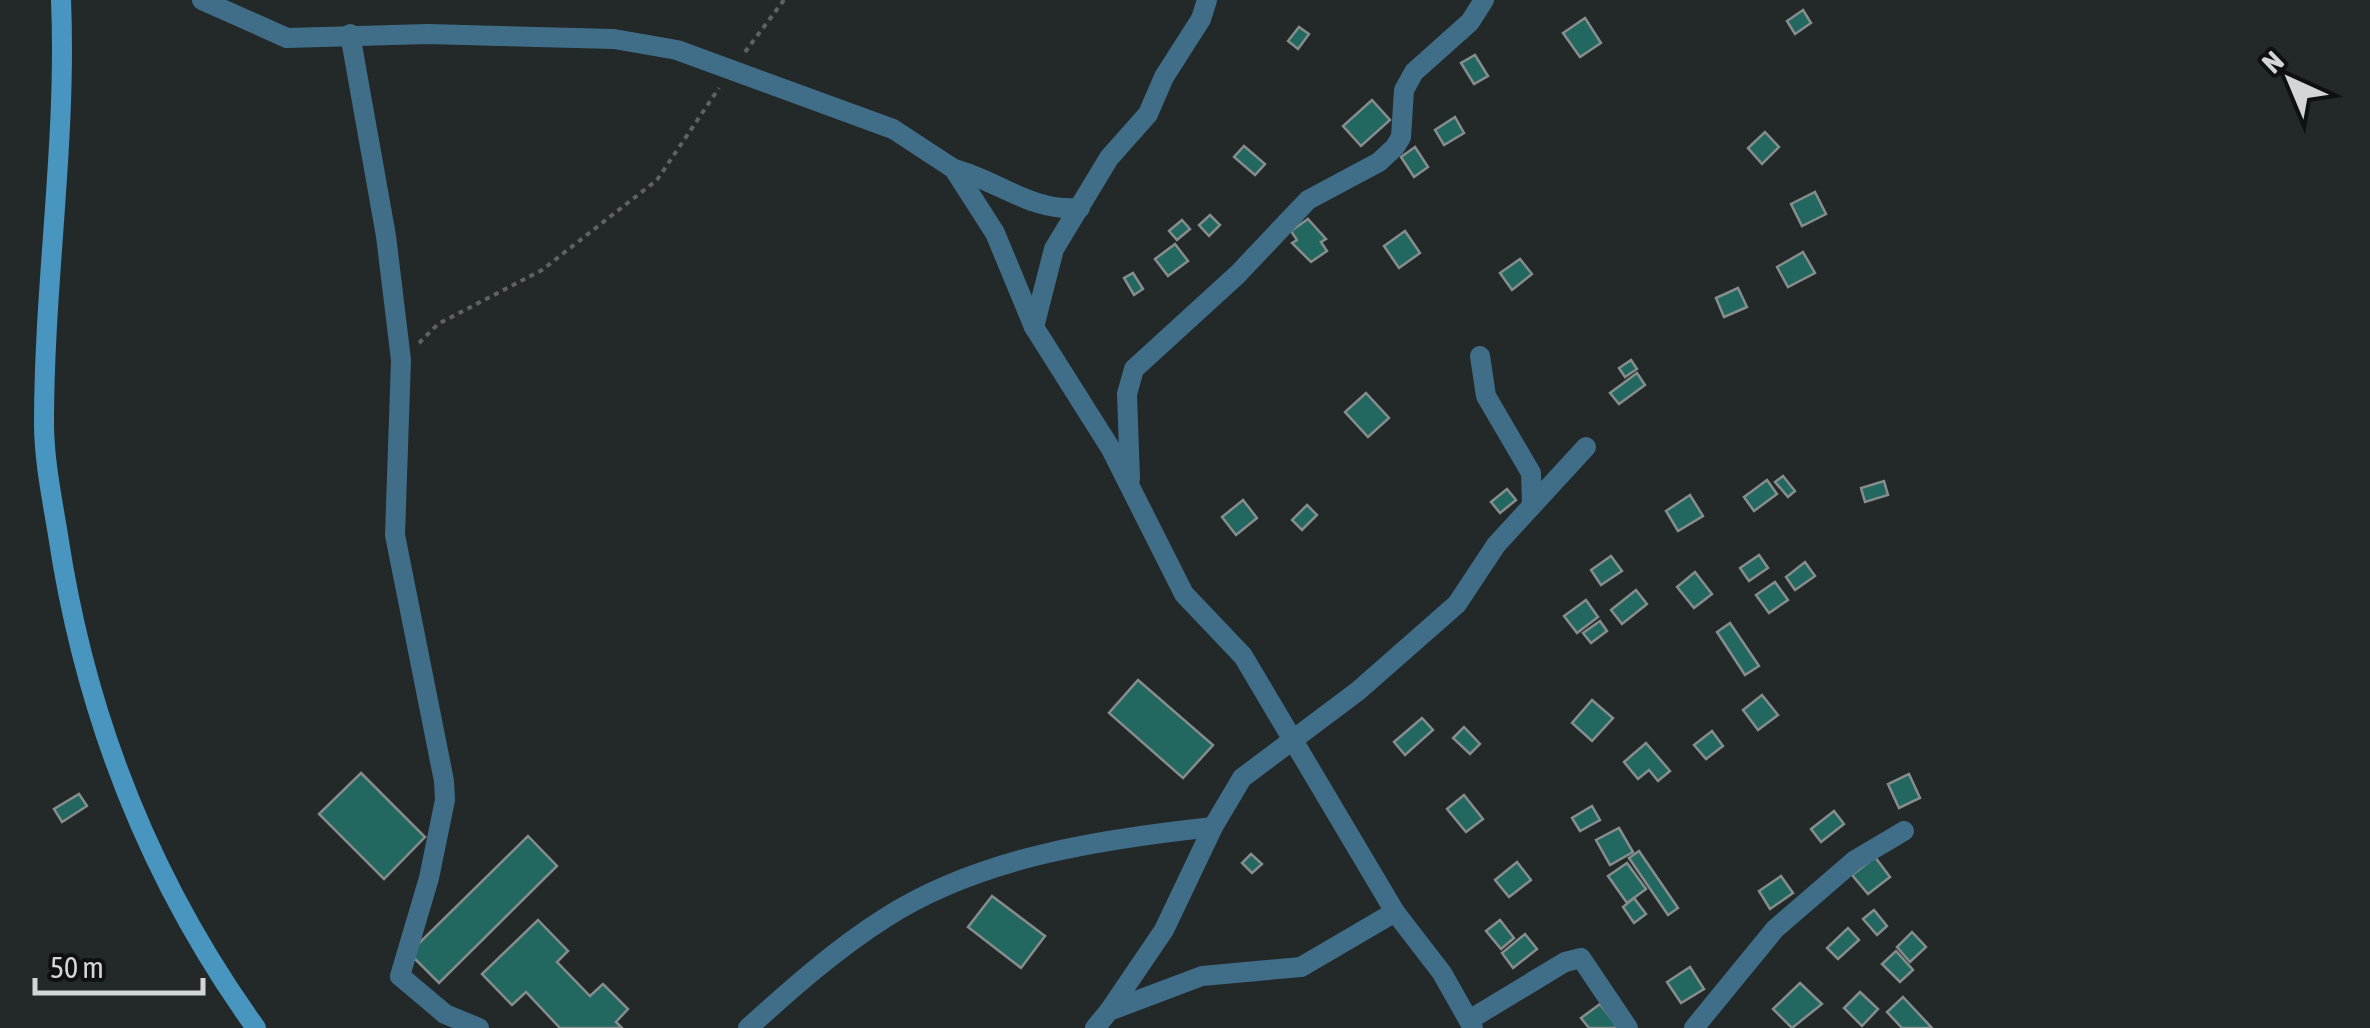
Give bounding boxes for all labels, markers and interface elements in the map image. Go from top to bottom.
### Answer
north arrow [2240,30,2340,130]
text: N [2256,45,2290,79]
scale bar [35,933,202,995]
text: 50 m [50,950,104,984]

